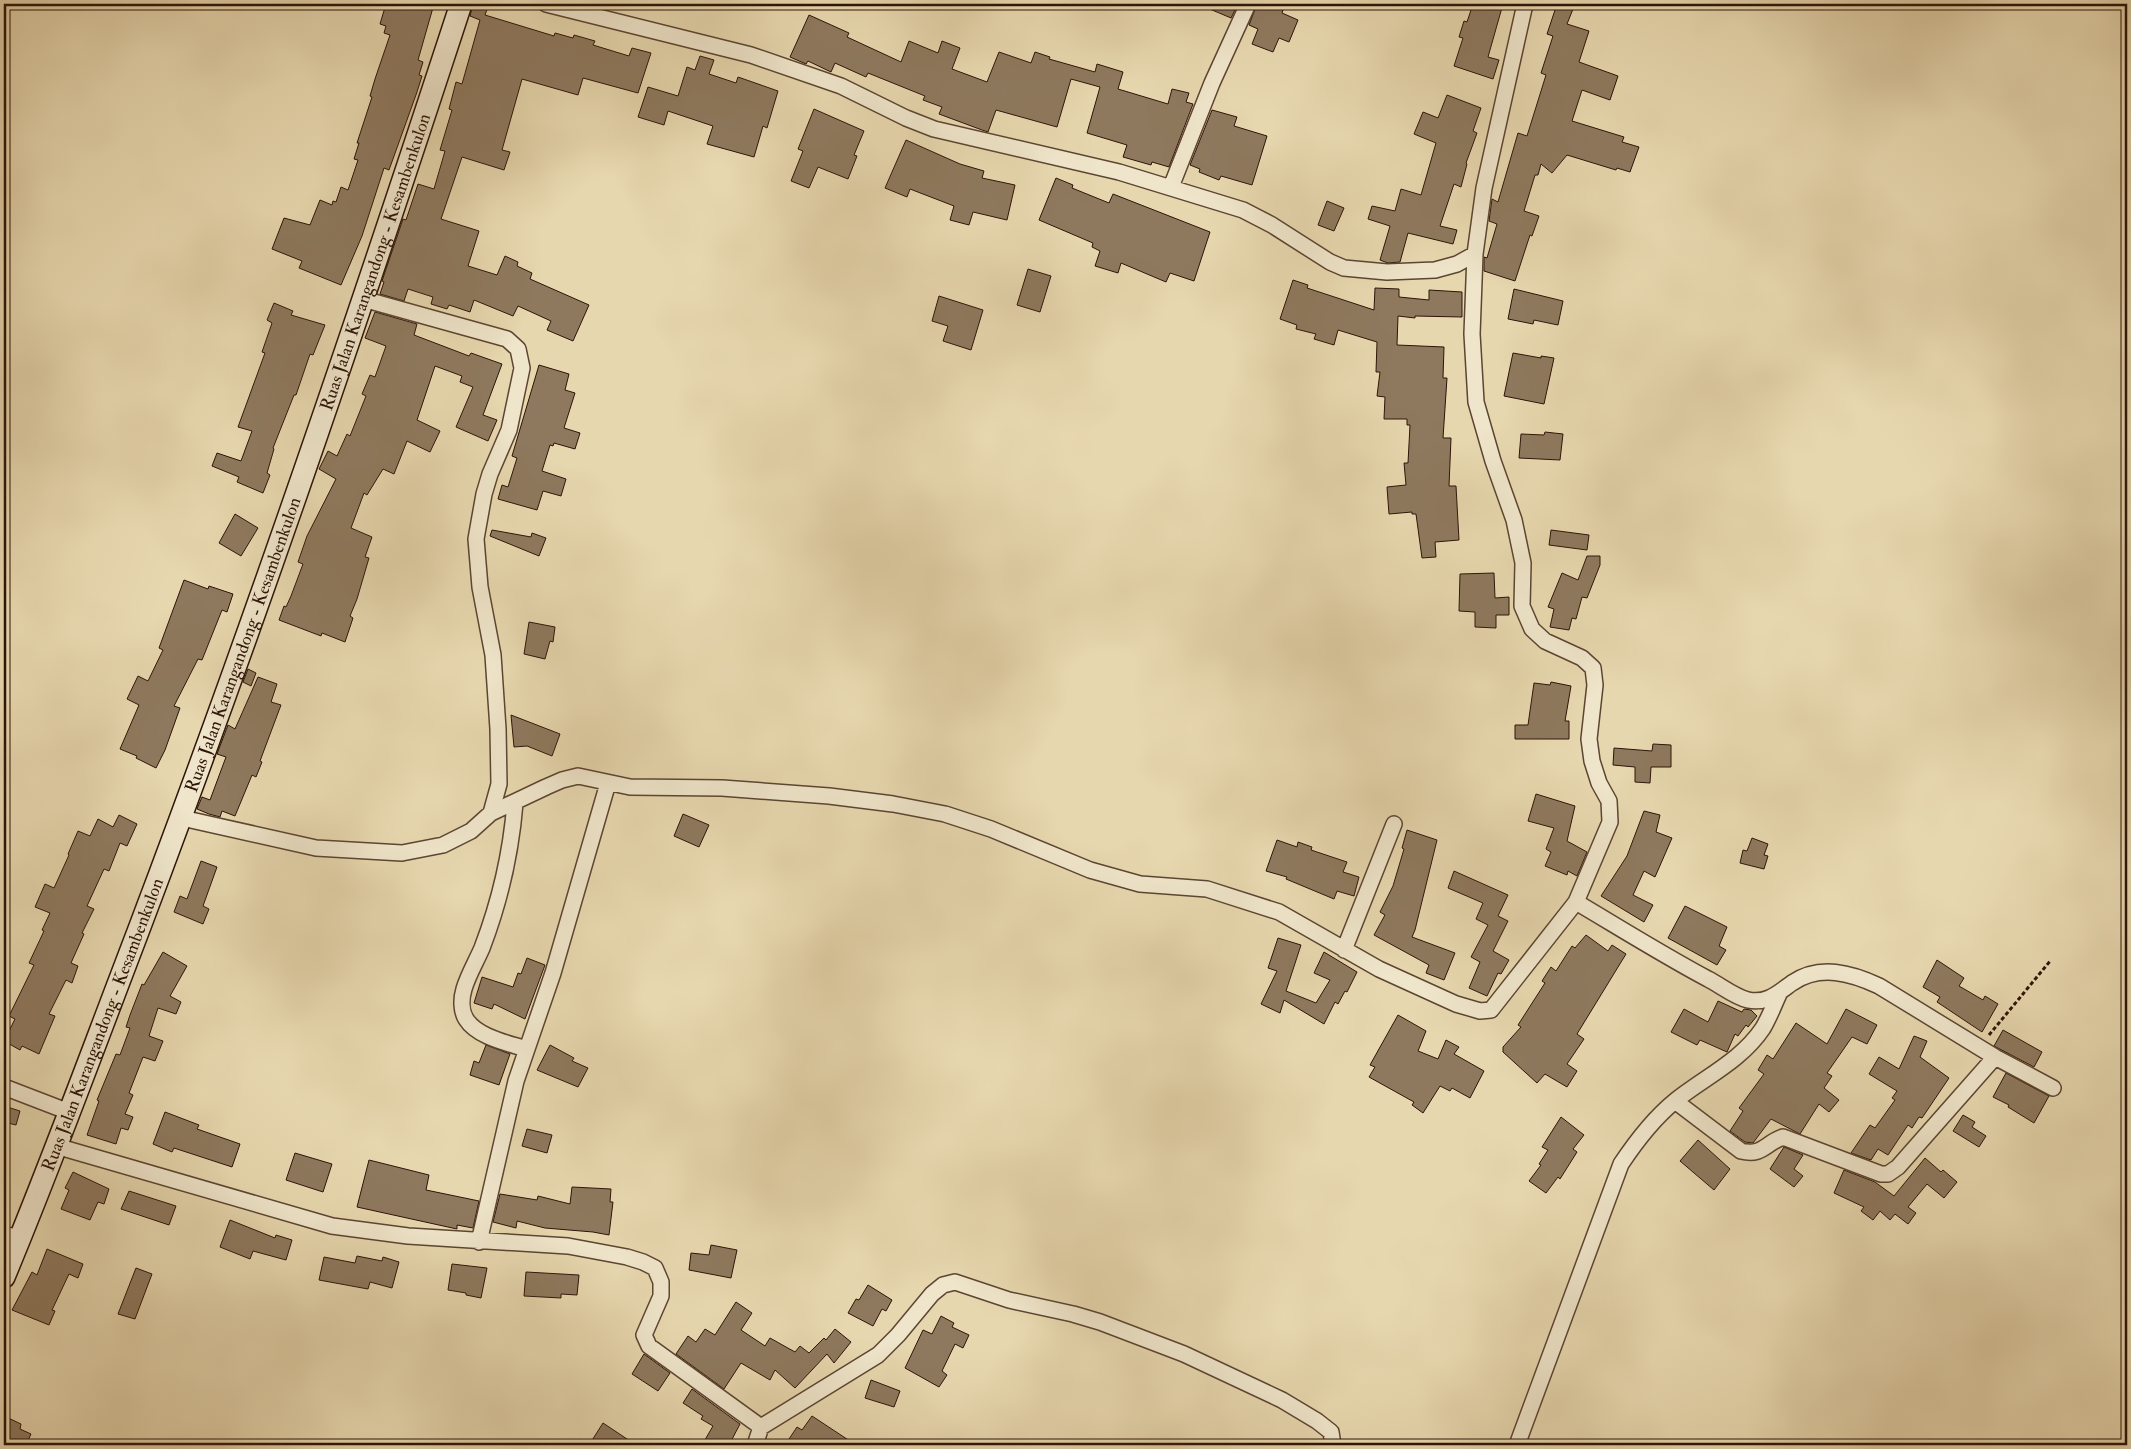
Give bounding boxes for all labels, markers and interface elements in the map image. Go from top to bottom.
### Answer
street label: Ruas Jalan Karangandong - Kesambenkulon [315,111,436,414]
street label: Ruas Jalan Karangandong - Kesambenkulon [180,494,306,796]
street label: Ruas Jalan Karangandong - Kesambenkulon [37,875,169,1175]

